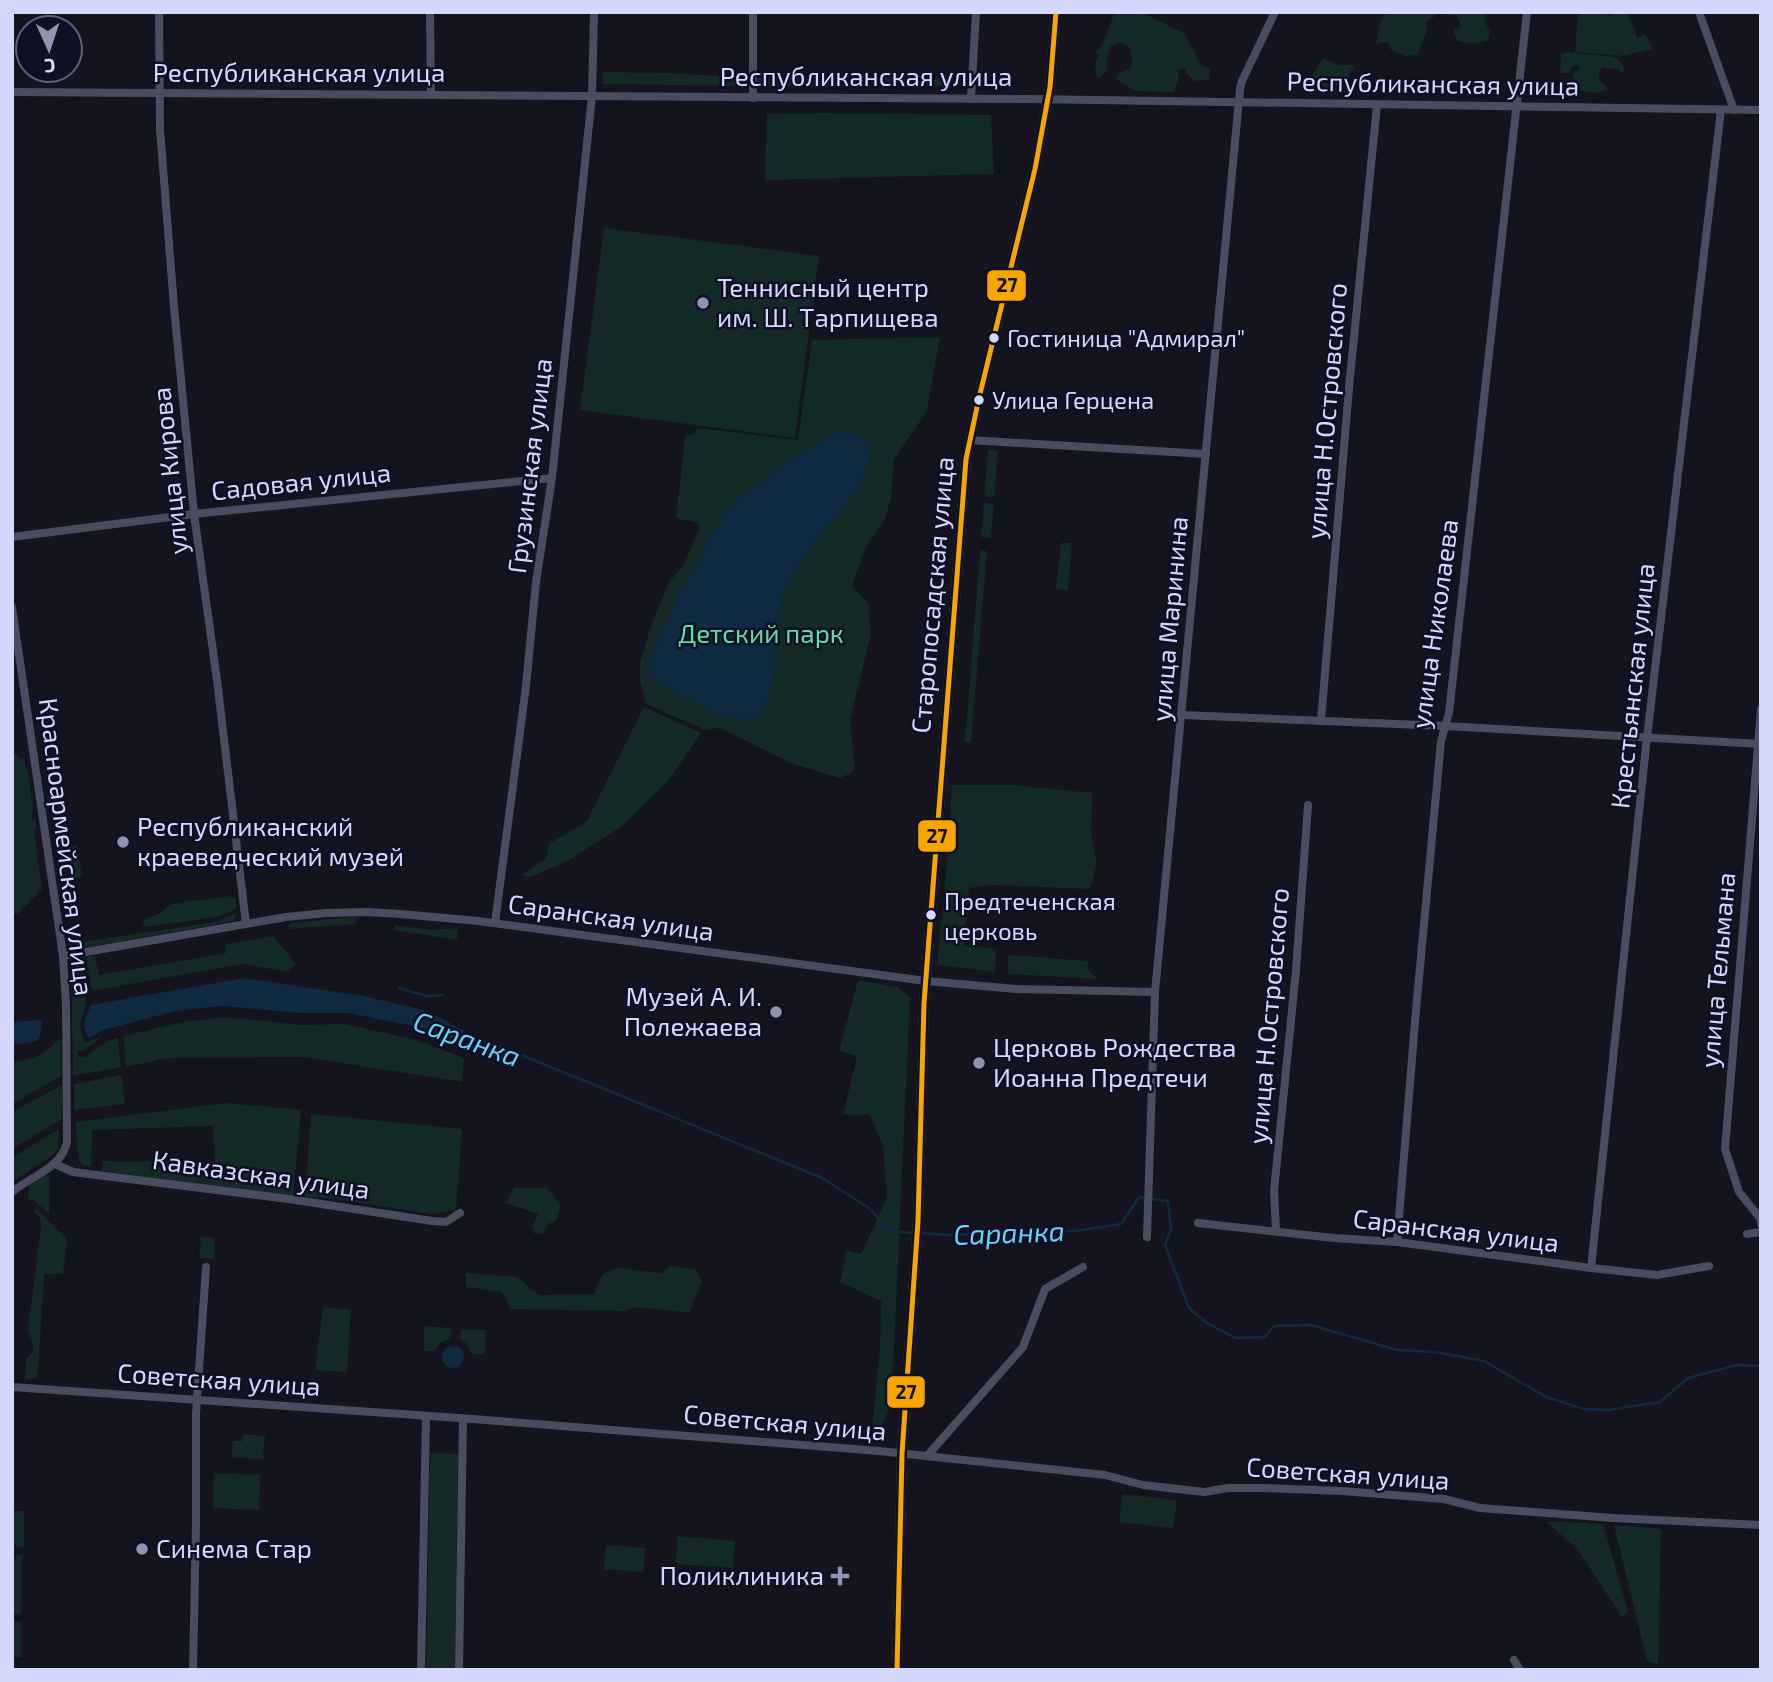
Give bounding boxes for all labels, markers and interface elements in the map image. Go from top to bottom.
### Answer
north arrow [14,14,84,84]
text: С [44,55,56,78]
street label: Республиканская улица [153,56,445,88]
street label: Республиканская улица [720,60,1012,92]
street label: Республиканская улица [1286,64,1580,102]
line badge: 27 [986,269,1027,302]
place label: Теннисный центр им. Ш. Тарпищева [717,271,939,332]
text: 27 [996,273,1018,296]
street label: улица Н.Островского [1299,282,1353,540]
marker: Теннисный центр им. Ш. Тарпищева [695,295,711,311]
place label: Гостиница "Адмирал" [1007,323,1245,352]
marker: Гостиница "Адмирал" [987,331,1001,345]
street label: Грузинская улица [500,356,558,575]
place label: Улица Герцена [992,385,1154,414]
street label: улица Кирова [144,386,194,556]
marker: Улица Герцена [972,393,986,407]
street label: Старопосадская улица [904,455,960,735]
street label: Садовая улица [209,456,392,506]
street label: улица Маринина [1144,515,1194,723]
street label: улица Николаева [1403,517,1465,731]
street label: Крестьянская улица [1603,562,1661,810]
park label: Детский парк [678,617,844,648]
street label: Красноармейская улица [33,696,101,998]
place label: Республиканский краеведческий музей [137,810,404,872]
line badge: 27 [917,819,957,853]
text: 27 [926,824,948,847]
marker: Республиканский краеведческий музей [115,834,131,850]
street label: улица Тельмана [1693,871,1741,1069]
place label: Предтеченская церковь [944,886,1116,945]
street label: Саранская улица [506,887,716,947]
street label: улица Н.Островского [1241,887,1295,1145]
marker: Предтеченская церковь [924,908,938,922]
place label: Музей А. И. Полежаева [624,980,762,1041]
water label: Саранка [409,1003,526,1073]
marker: Музей А. И. Полежаева [768,1004,784,1020]
place label: Церковь Рождества Иоанна Предтечи [993,1031,1236,1092]
marker: Церковь Рождества Иоанна Предтечи [971,1055,987,1071]
street label: Кавказская улица [150,1143,372,1205]
street label: Саранская улица [1351,1201,1561,1259]
water label: Саранка [953,1213,1065,1251]
street label: Советская улица [116,1356,322,1402]
line badge: 27 [886,1375,926,1409]
text: 27 [895,1380,917,1403]
street label: Советская улица [682,1397,888,1447]
street label: Советская улица [1245,1450,1451,1496]
place label: Синема Стар [156,1532,312,1563]
marker: Синема Стар [134,1541,150,1557]
place label: Поликлиника [660,1559,824,1590]
marker: Поликлиника [830,1566,850,1586]

